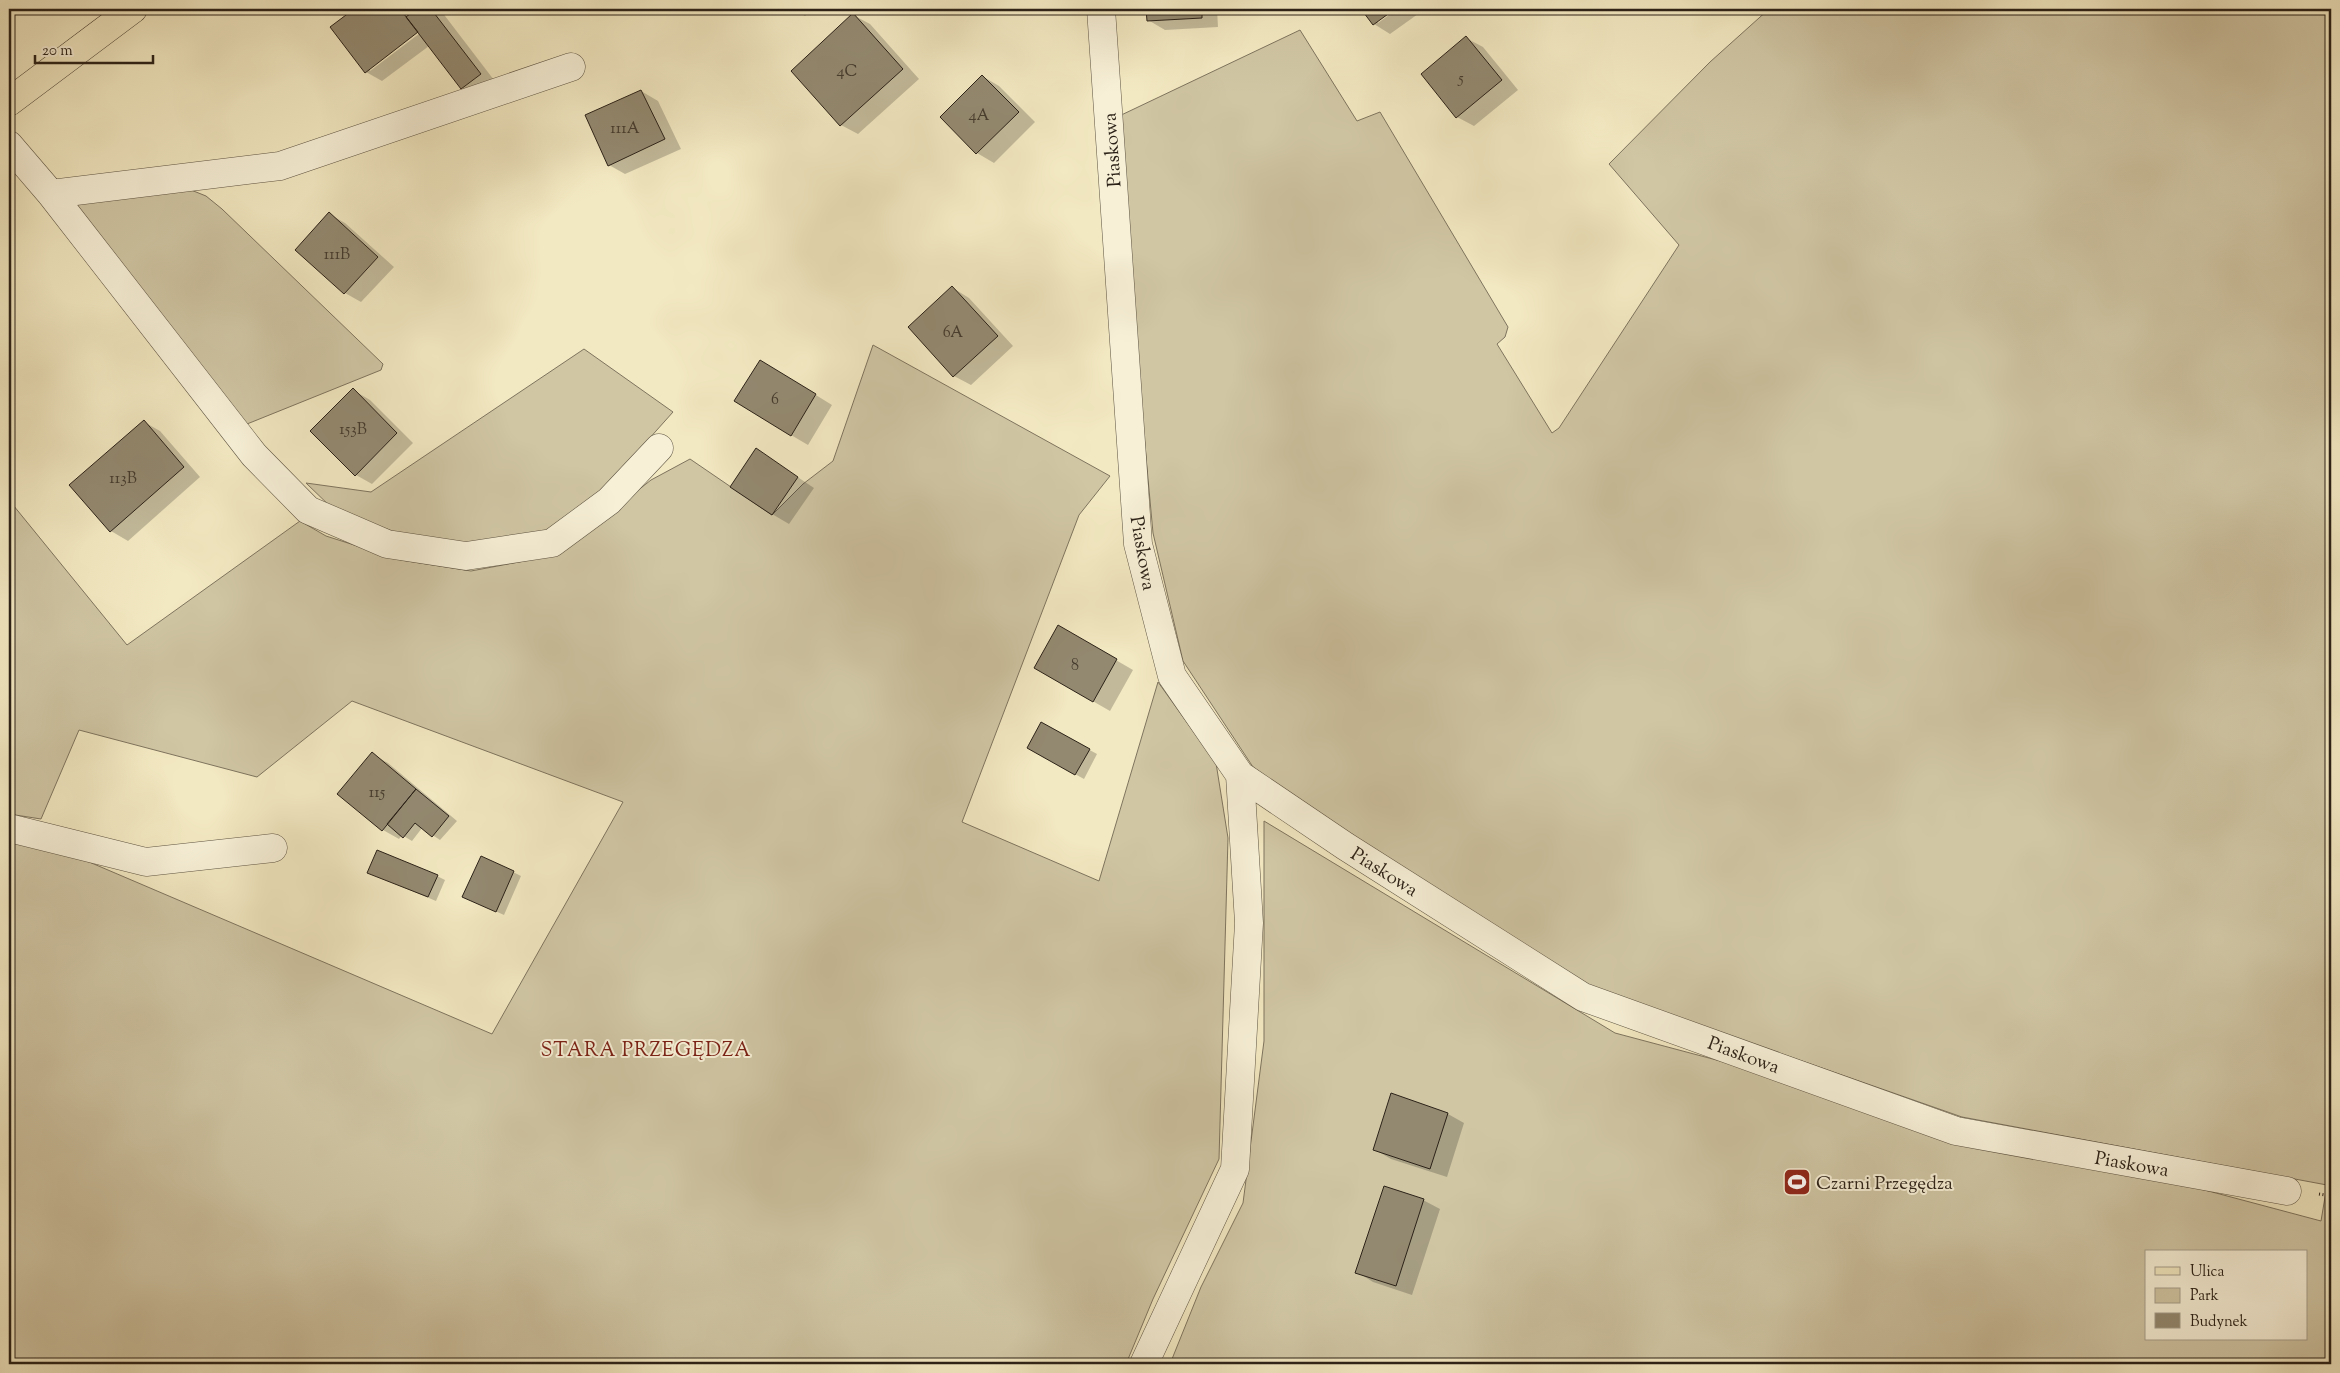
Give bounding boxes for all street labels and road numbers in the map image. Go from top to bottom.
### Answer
street label: Piaskowa [1097,111,1130,188]
street label: Piaskowa [1122,514,1161,593]
street label: Piaskowa [1345,842,1423,905]
street label: Piaskowa [1703,1031,1783,1082]
street label: Piaskowa [2092,1146,2171,1185]

